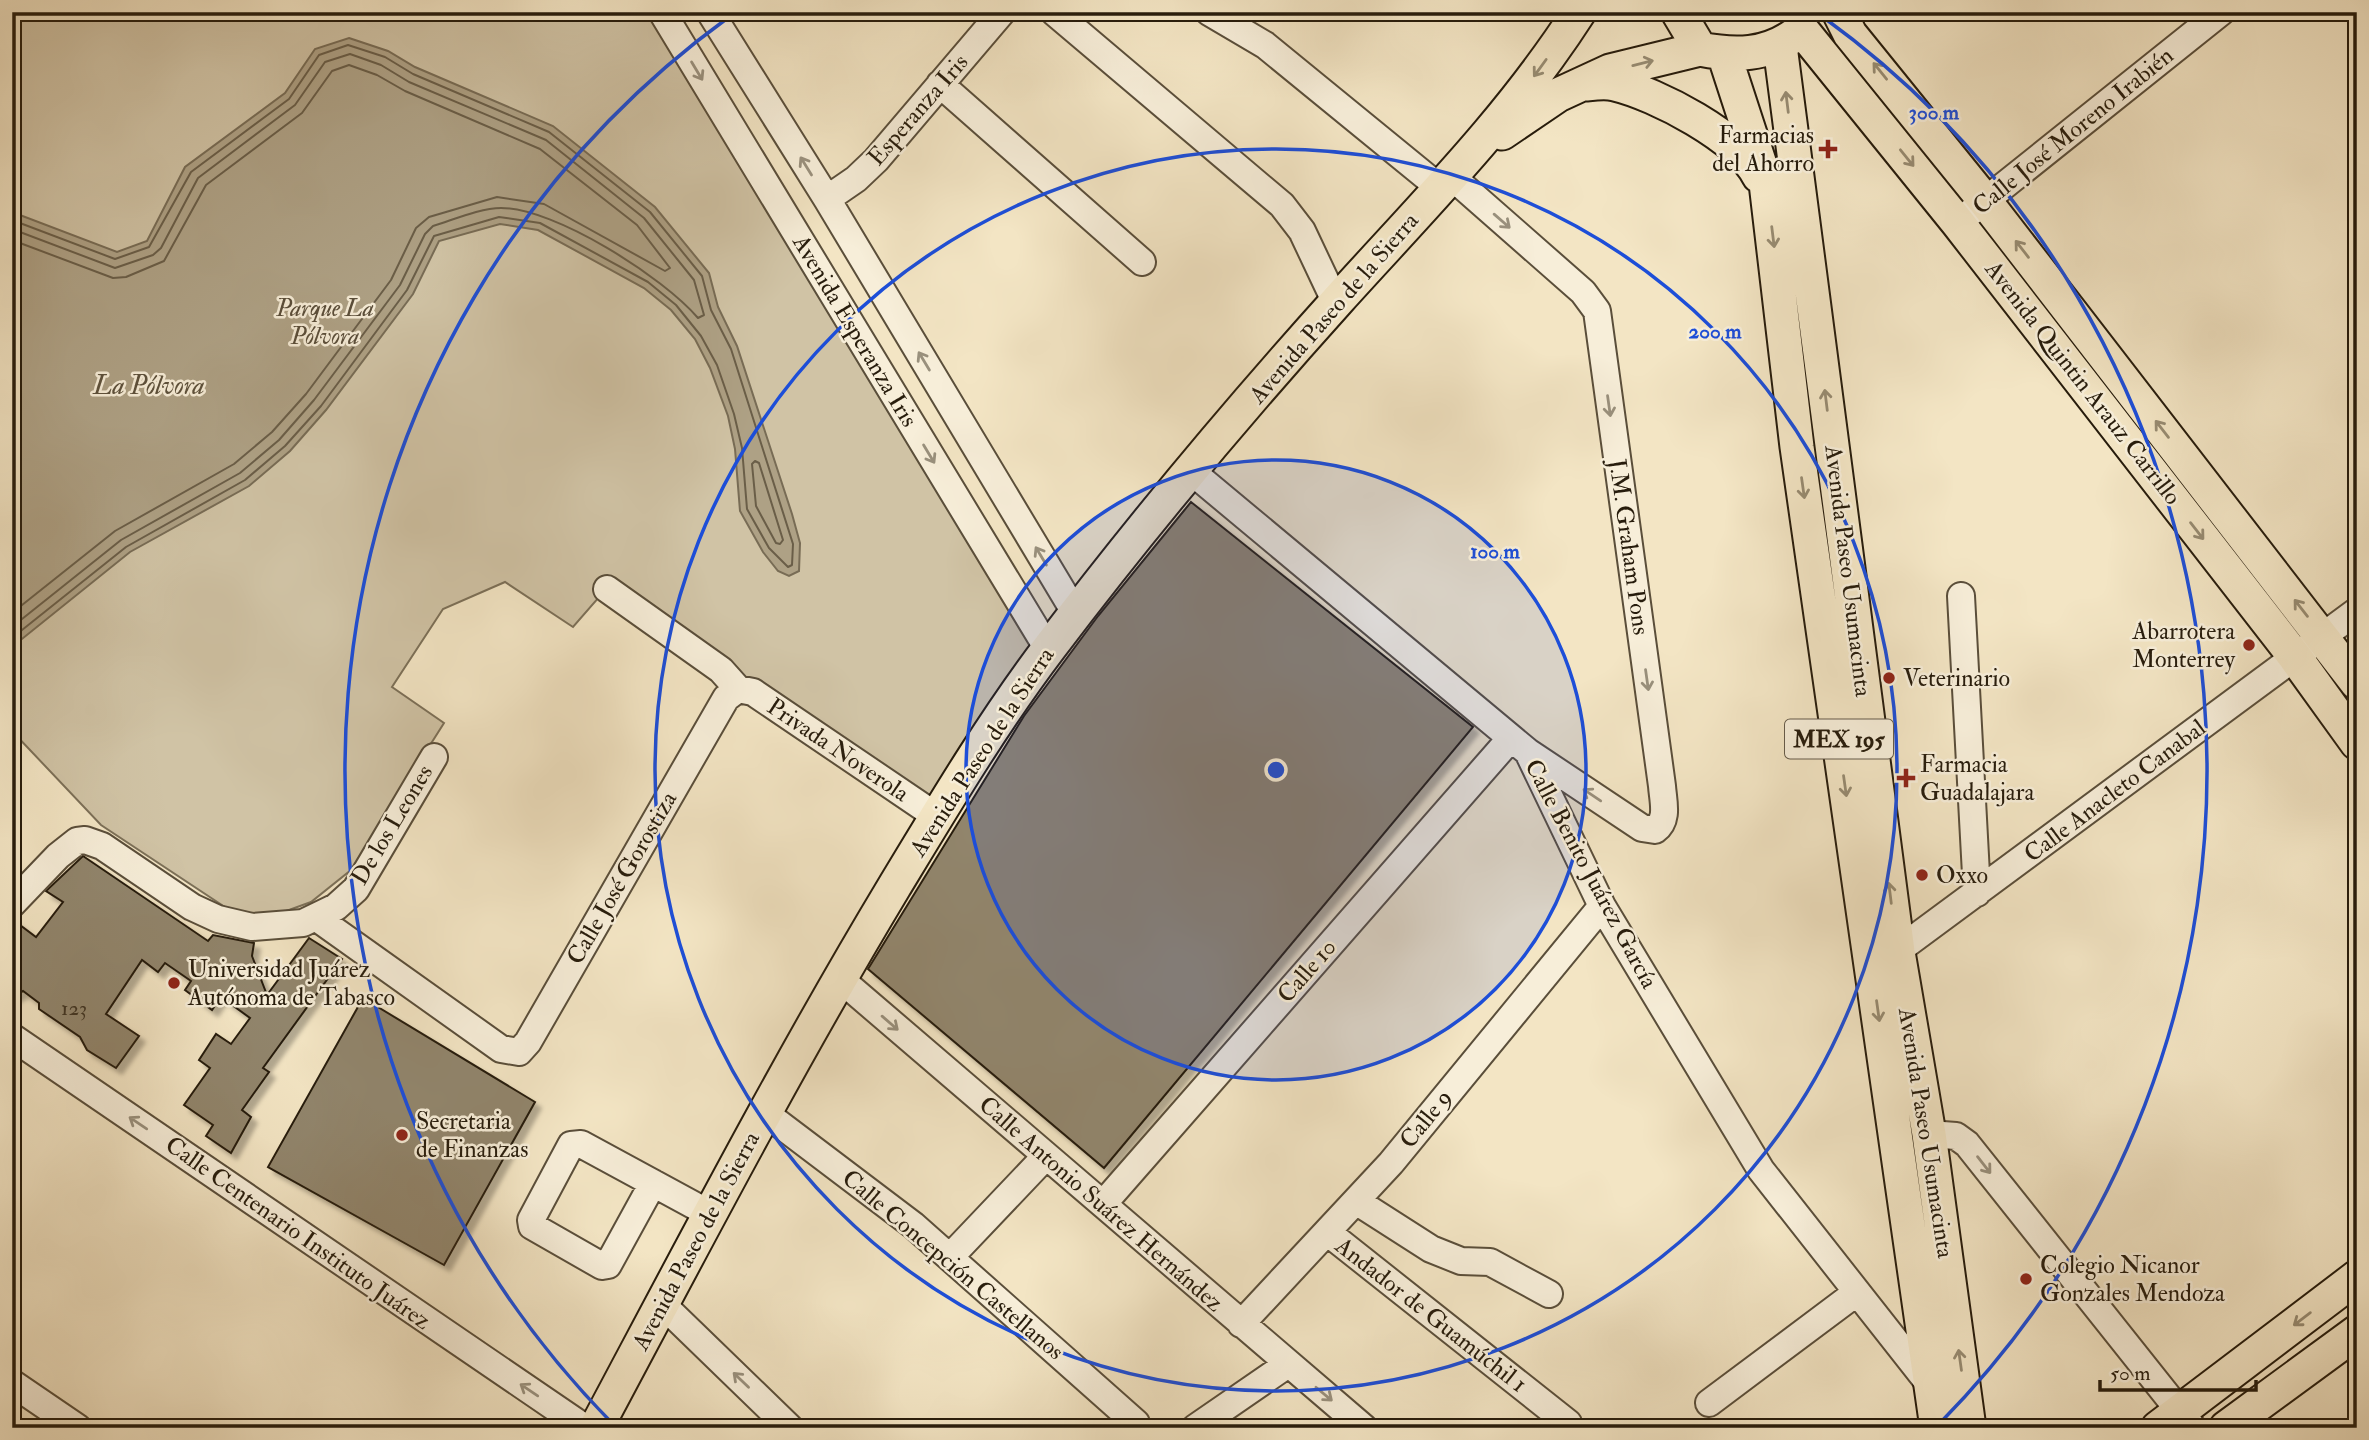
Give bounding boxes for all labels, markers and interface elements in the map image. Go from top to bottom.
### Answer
street label: Calle José Moreno Irabién [1966,40,2180,222]
street label: Esperanza Iris [861,48,975,172]
one-way arrow [1631,56,1653,69]
one-way arrow [1533,58,1547,77]
one-way arrow [690,60,704,80]
one-way arrow [1873,63,1888,81]
one-way arrow [1780,91,1793,113]
text: 300 m [1909,99,1960,126]
place label: Farmacias del Ahorro [1712,120,1814,179]
marker: Farmacias del Ahorro [1820,141,1836,157]
one-way arrow [1900,149,1915,167]
one-way arrow [799,157,814,176]
street label: Avenida Paseo de la Sierra [1242,205,1426,411]
one-way arrow [1493,213,1511,229]
one-way arrow [1766,226,1779,248]
street label: Avenida Esperanza Iris [785,228,925,433]
one-way arrow [2015,240,2030,258]
street label: Avenida Quintin Arauz Carrillo [1977,254,2188,511]
park label: Parque La Pólvora [275,293,374,352]
text: 200 m [1689,318,1742,345]
one-way arrow [917,351,931,371]
water label: La Pólvora [92,370,205,402]
one-way arrow [1819,389,1832,412]
one-way arrow [1603,394,1616,417]
one-way arrow [2154,420,2169,438]
one-way arrow [923,443,937,463]
street label: Avenida Paseo Usumacinta [1817,443,1879,700]
street label: J.M. Graham Pons [1601,456,1657,637]
one-way arrow [1797,476,1810,498]
one-way arrow [2190,521,2205,540]
text: 100 m [1470,538,1521,565]
one-way arrow [1034,546,1048,566]
one-way arrow [2294,600,2309,618]
place label: Abarrotera Monterrey [2131,616,2236,675]
marker: Abarrotera Monterrey [2241,637,2257,653]
street label: Avenida Paseo de la Sierra [902,640,1062,863]
place label: Veterinario [1903,663,2010,694]
one-way arrow [1641,668,1654,691]
marker: Veterinario [1881,670,1897,686]
street label: Privada Noverola [761,691,916,810]
street label: Calle Anacleto Canabal [2018,713,2212,869]
road number: MEX 195 [1785,720,1893,758]
place label: Farmacia Guadalajara [1920,749,2036,808]
street label: Calle Benito Juárez García [1517,754,1665,995]
centre of rings [1264,758,1288,782]
street label: De los Leones [344,759,440,891]
marker: Farmacia Guadalajara [1898,770,1914,786]
one-way arrow [1839,774,1852,796]
street label: Calle José Gorostiza [560,785,685,970]
one-way arrow [1582,788,1602,802]
place label: Oxxo [1936,860,1988,891]
marker: Oxxo [1914,867,1930,883]
one-way arrow [1883,882,1896,905]
street label: Calle 10 [1271,932,1343,1010]
place label: Universidad Juárez Autónoma de Tabasco [187,954,395,1013]
marker: Universidad Juárez Autónoma de Tabasco [166,975,182,991]
house number: 123 [61,995,87,1022]
one-way arrow [1872,999,1885,1022]
street label: Avenida Paseo Usumacinta [1891,1005,1961,1261]
one-way arrow [881,1015,899,1031]
street label: Calle 9 [1393,1083,1459,1155]
street label: Calle Antonio Suárez Hernández [972,1089,1230,1319]
place label: Secretaria de Finanzas [416,1106,528,1165]
one-way arrow [129,1116,149,1130]
street label: Avenida Paseo de la Sierra [625,1125,767,1357]
marker: Secretaria de Finanzas [394,1127,410,1143]
street label: Calle Centenario Instituto Juárez [159,1129,437,1337]
one-way arrow [1977,1156,1992,1174]
street label: Calle Concepción Castellanos [836,1163,1070,1367]
street label: Andador de Guamúchil 1 [1328,1230,1533,1400]
place label: Colegio Nicanor Gonzales Mendoza [2040,1250,2226,1309]
marker: Colegio Nicanor Gonzales Mendoza [2018,1271,2034,1287]
one-way arrow [2294,1311,2312,1326]
one-way arrow [1953,1349,1966,1372]
scale bar [2100,1349,2255,1393]
text: 50 m [2110,1360,2151,1387]
one-way arrow [733,1372,750,1389]
one-way arrow [519,1383,539,1397]
one-way arrow [1315,1386,1333,1402]

